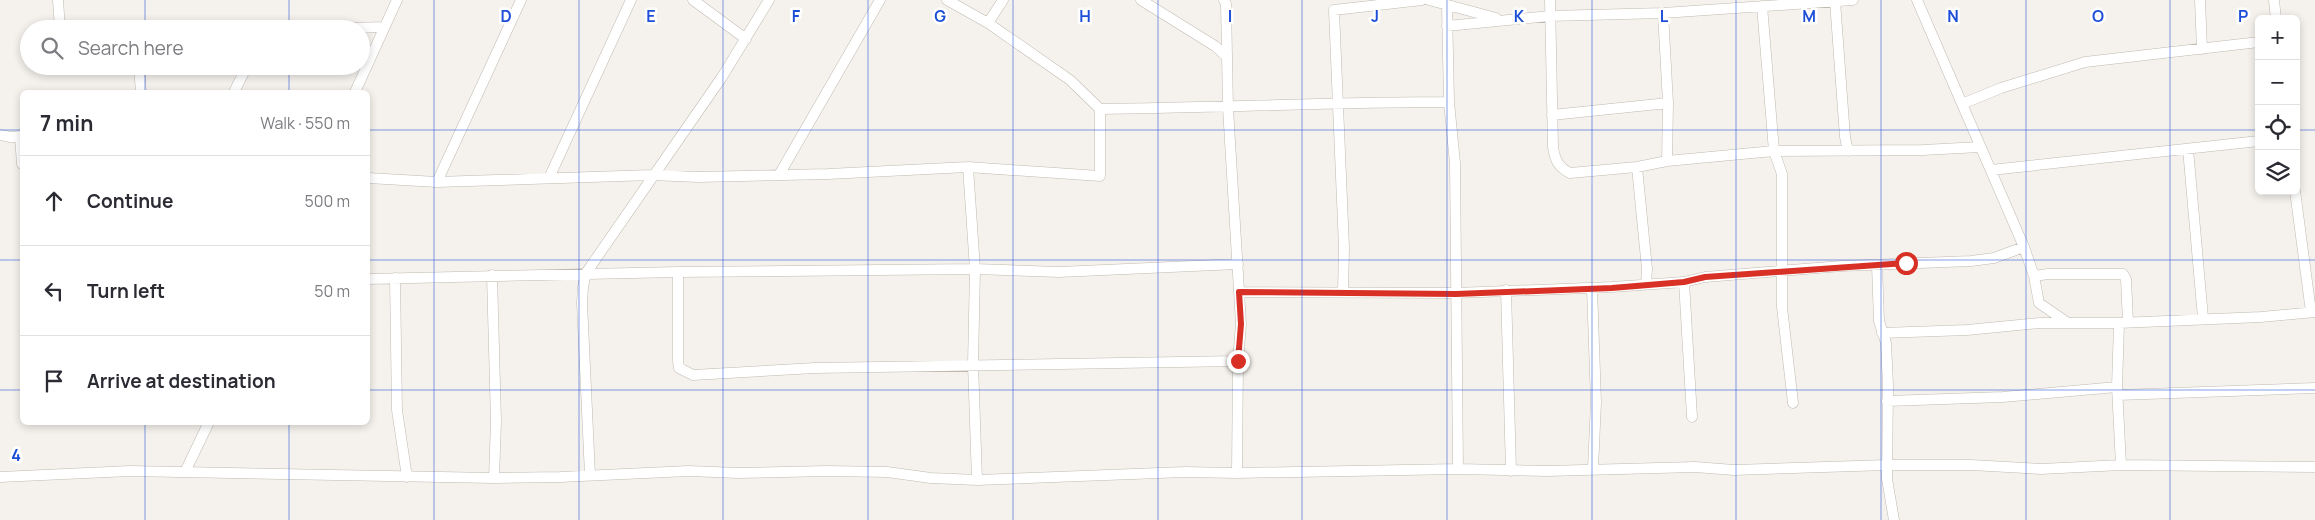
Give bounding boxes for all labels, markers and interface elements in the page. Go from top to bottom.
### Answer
text: D [500,5,512,27]
text: E [646,5,656,27]
text: F [792,5,801,27]
text: G [934,5,946,27]
text: H [1079,5,1091,27]
text: I [1228,5,1232,27]
text: J [1371,5,1379,27]
text: K [1514,5,1525,27]
text: L [1660,5,1669,27]
text: M [1802,5,1816,27]
text: N [1947,5,1959,27]
text: O [2092,5,2104,27]
text: P [2238,5,2248,27]
map controls [2255,15,2300,195]
button: + [2255,15,2300,60]
search box [20,20,370,75]
icon: search [38,34,66,62]
text: Search here [78,35,184,61]
button: − [2255,60,2300,105]
button: locate [2255,105,2300,150]
text: 7 min [40,109,93,137]
text: Walk · 550 m [260,112,350,134]
button: layers [2255,150,2300,195]
icon: ahead [40,187,68,215]
text: Continue [87,188,173,214]
text: 500 m [304,190,350,212]
route start [1895,252,1918,275]
icon: left [40,277,68,305]
text: Turn left [87,278,165,304]
text: 50 m [314,280,350,302]
route end [1227,350,1250,373]
icon: arrive [40,367,68,395]
text: Arrive at destination [87,368,276,394]
text: 4 [11,444,21,466]

